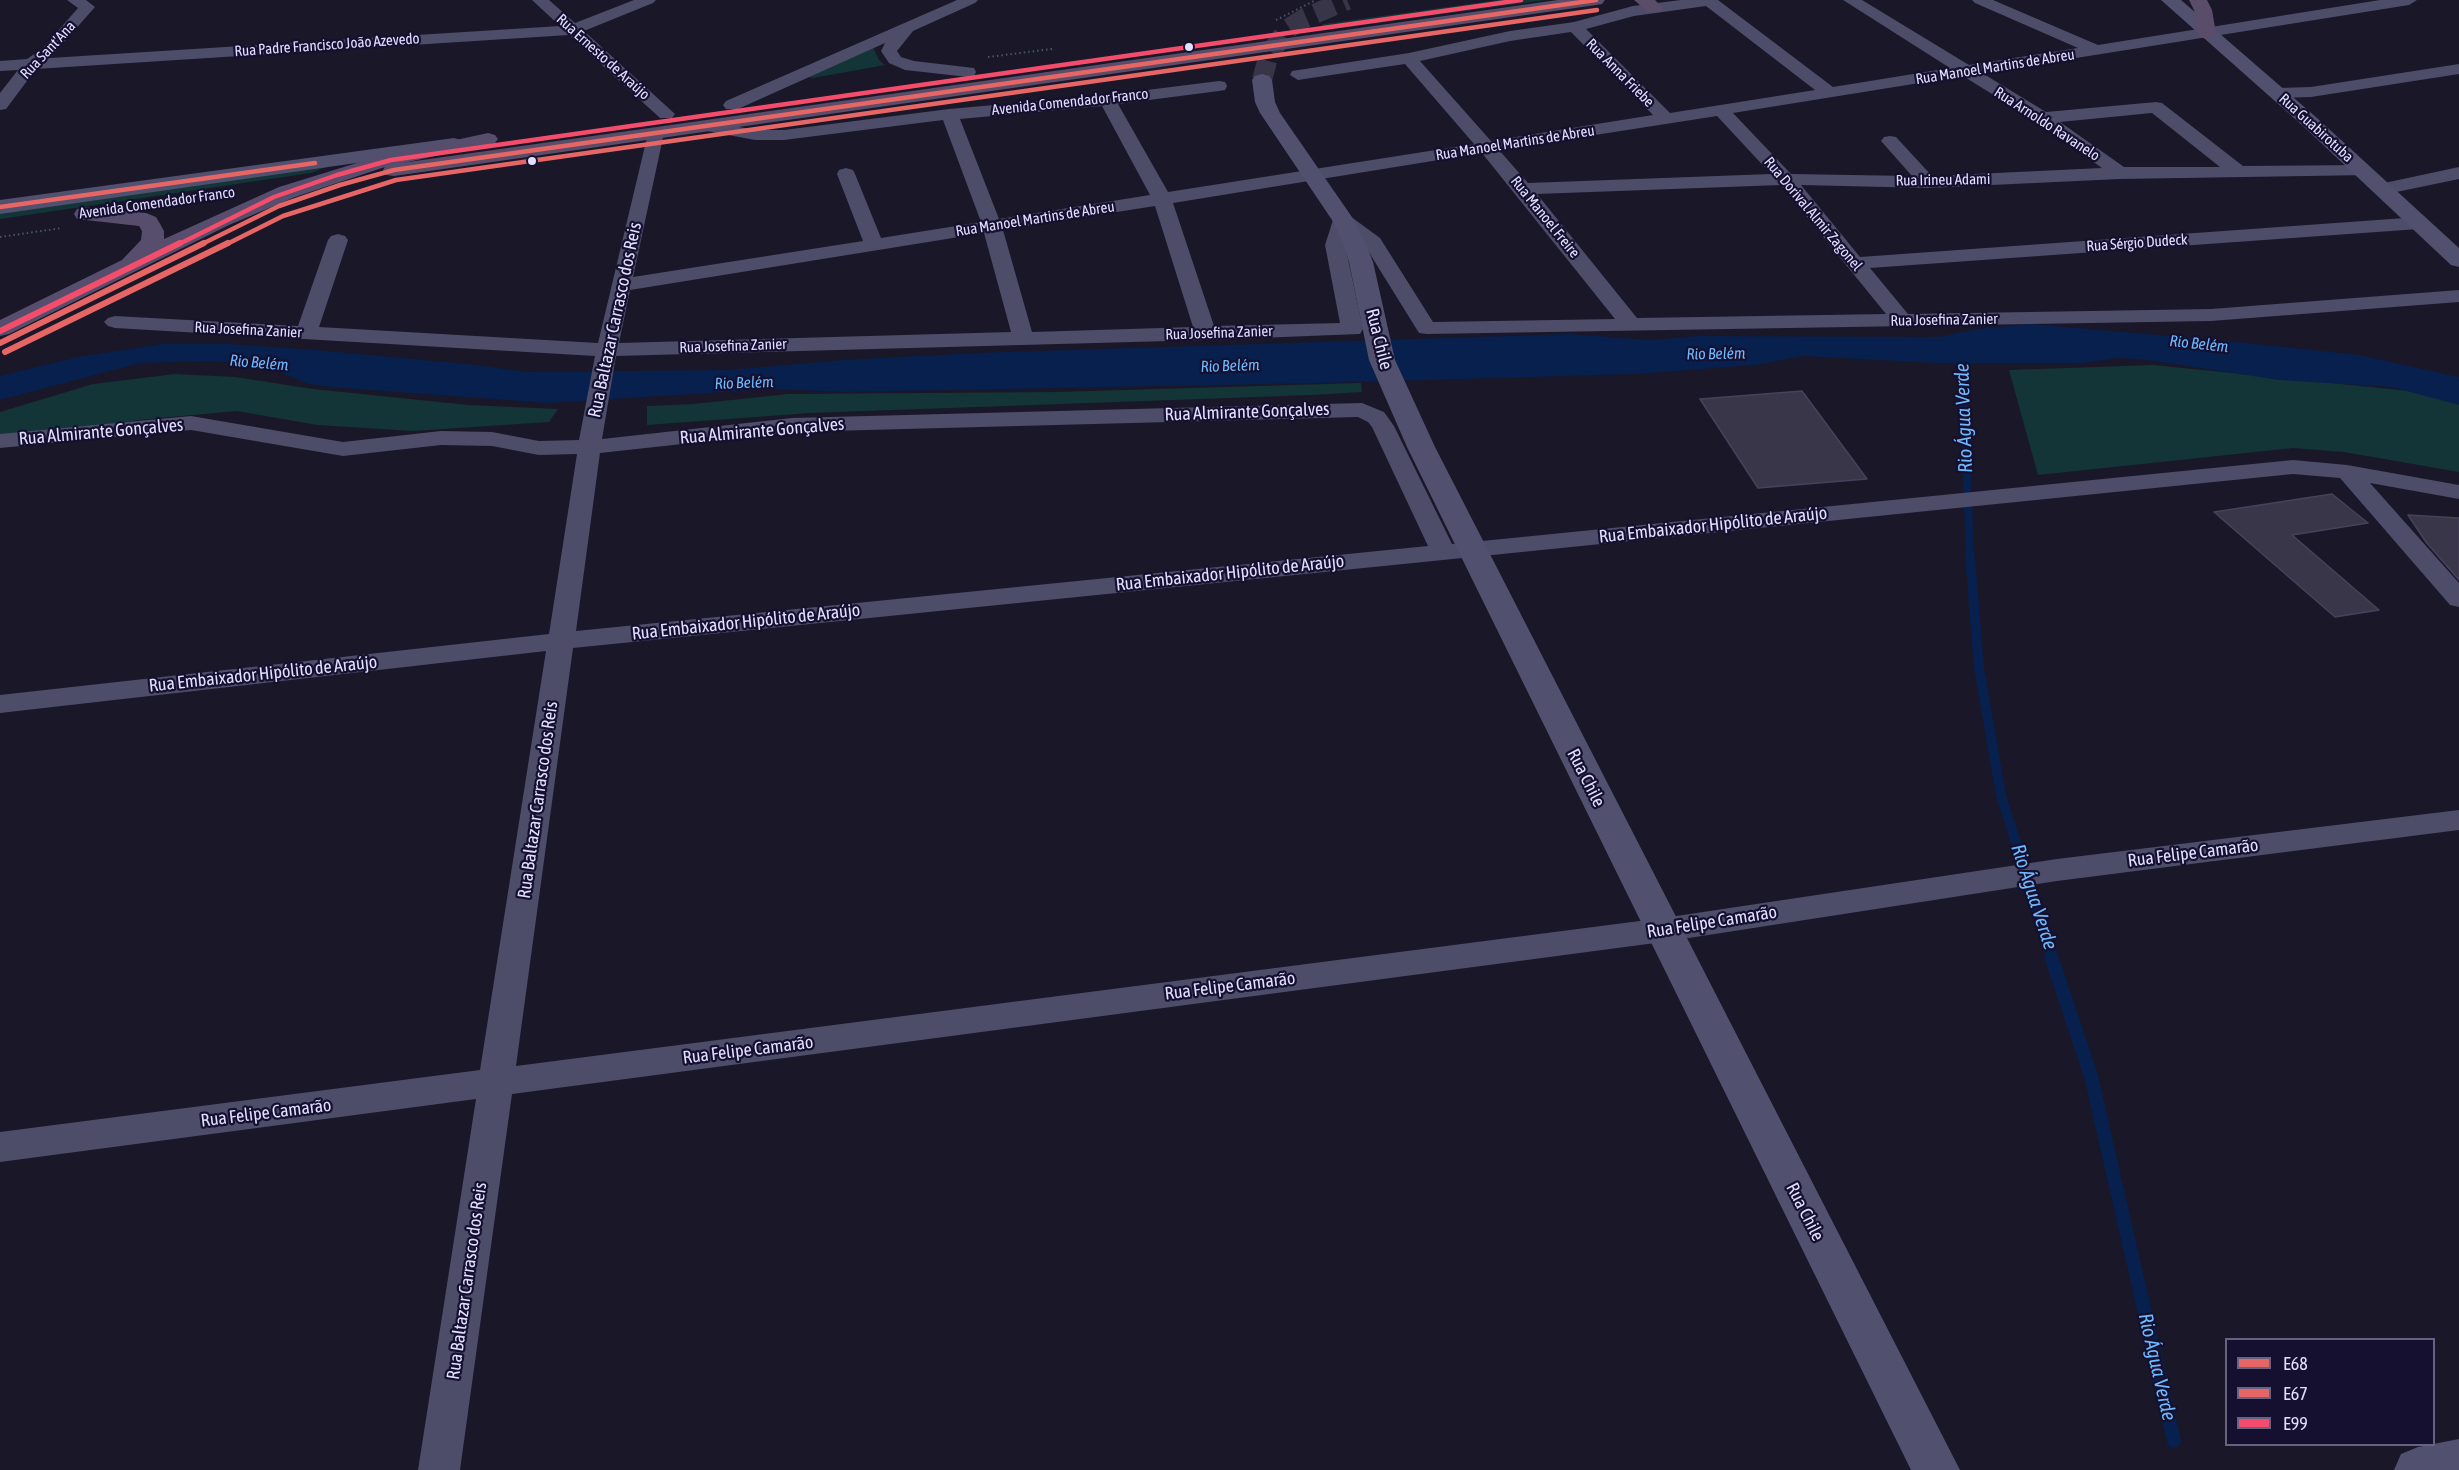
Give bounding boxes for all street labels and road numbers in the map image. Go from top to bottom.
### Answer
street label: Rua Ernesto de Araújo [553,10,653,104]
street label: Rua Sant'Ana [17,17,79,83]
street label: Rua Padre Francisco João Azevedo [234,30,420,60]
street label: Rua Anna Friebe [1582,35,1658,111]
street label: Rua Manoel Martins de Abreu [1914,46,2076,88]
street label: Rua Arnoldo Ravanelo [1991,83,2103,165]
street label: Avenida Comendador Franco [991,85,1149,119]
street label: Rua Guabirotuba [2275,90,2357,166]
street label: Rua Manoel Martins de Abreu [1434,122,1596,164]
street label: Rua Dorival Almir Zagonel [1760,153,1866,275]
street label: Rua Irineu Adami [1896,170,1990,190]
street label: Rua Manoel Freire [1507,173,1583,261]
street label: Avenida Comendador Franco [78,183,236,223]
street label: Rua Manoel Martins de Abreu [954,198,1116,240]
street label: Rua Baltazar Carrasco dos Reis [584,220,646,420]
street label: Rua Sérgio Dudeck [2086,230,2188,256]
street label: Rua Chile [1361,306,1397,372]
street label: Rua Josefina Zanier [1890,310,1998,330]
street label: Rua Josefina Zanier [194,318,302,342]
street label: Rua Josefina Zanier [1165,322,1273,344]
street label: Rua Josefina Zanier [679,335,787,357]
street label: Rua Almirante Gonçalves [1164,398,1330,426]
street label: Rua Almirante Gonçalves [679,413,845,449]
street label: Rua Almirante Gonçalves [18,414,184,450]
street label: Rua Embaixador Hipólito de Araújo [1598,502,1828,548]
street label: Rua Embaixador Hipólito de Araújo [1115,550,1345,596]
street label: Rua Embaixador Hipólito de Araújo [631,599,861,645]
street label: Rua Embaixador Hipólito de Araújo [148,651,378,697]
street label: Rua Baltazar Carrasco dos Reis [513,700,563,900]
street label: Rua Chile [1562,745,1610,811]
street label: Rua Felipe Camarão [2127,834,2259,872]
street label: Rua Felipe Camarão [1645,901,1779,943]
street label: Rua Felipe Camarão [1164,967,1296,1005]
street label: Rua Felipe Camarão [682,1031,814,1069]
street label: Rua Felipe Camarão [200,1094,332,1132]
street label: Rua Chile [1781,1179,1829,1245]
street label: Rua Baltazar Carrasco dos Reis [442,1181,492,1381]

